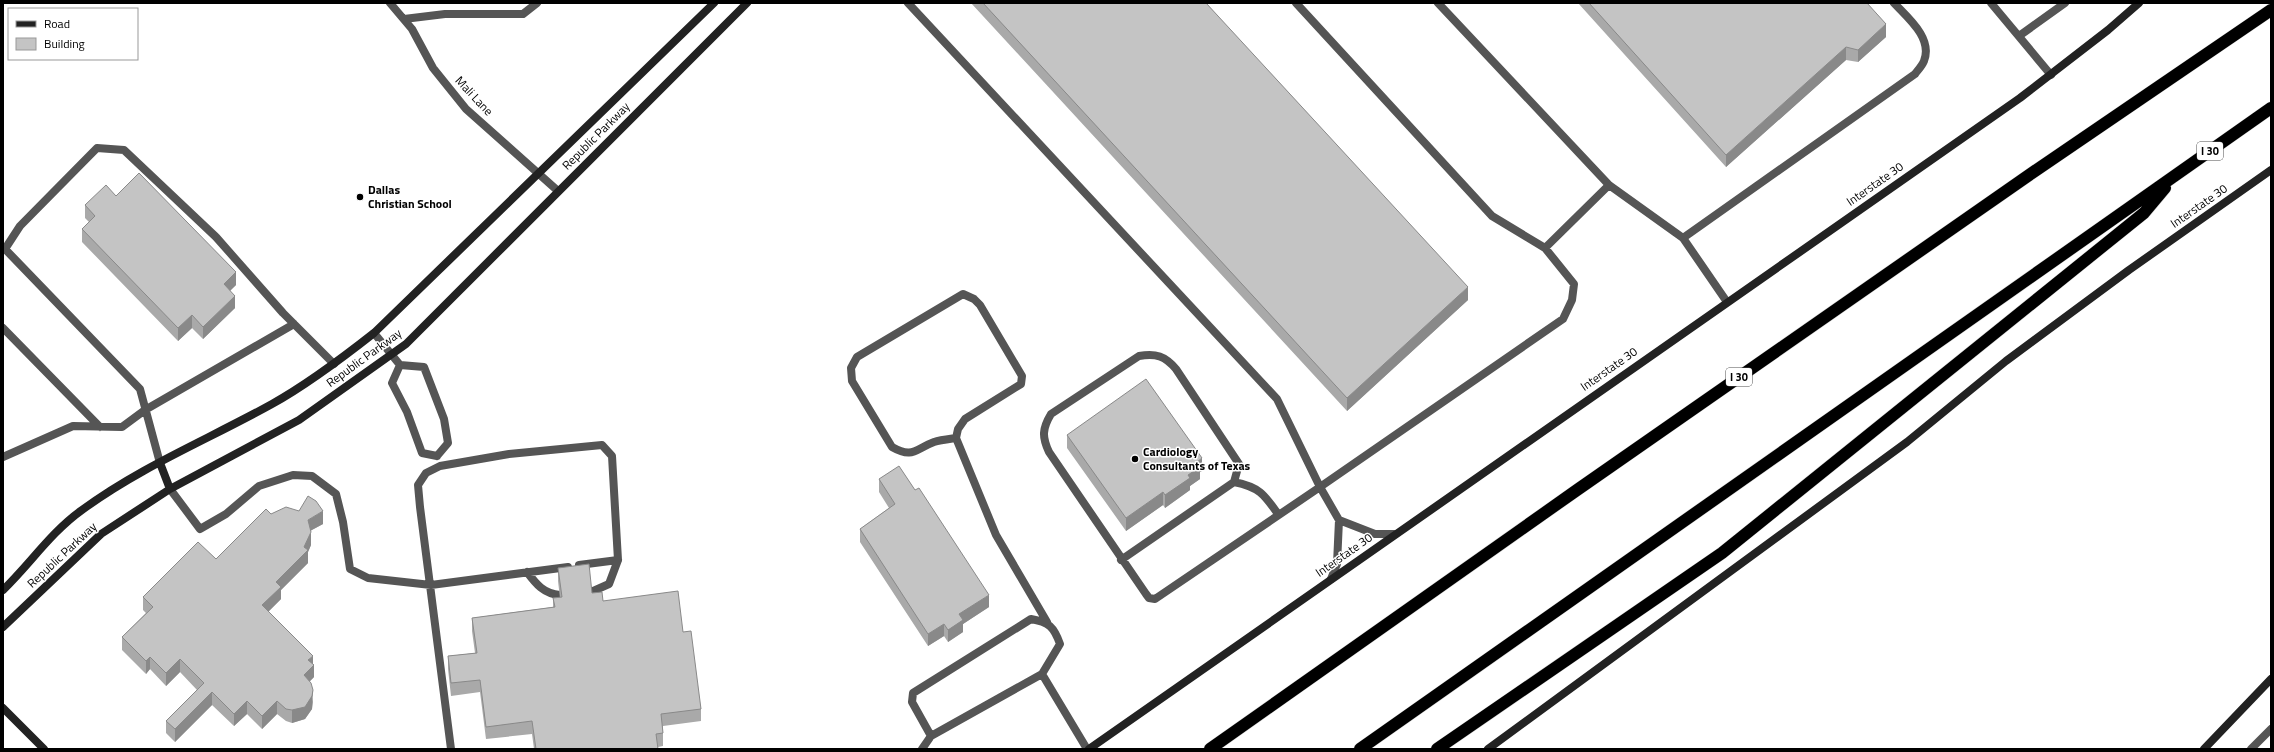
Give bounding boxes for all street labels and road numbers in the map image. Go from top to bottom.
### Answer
street label: Mali Lane [451,71,498,120]
street label: Republic Parkway [557,97,634,174]
road number: I 30 [2197,142,2223,160]
street label: Interstate 30 [1842,157,1907,210]
street label: Interstate 30 [2166,179,2231,232]
street label: Republic Parkway [322,324,406,392]
street label: Interstate 30 [1576,342,1641,395]
road number: I 30 [1726,368,1752,386]
street label: Republic Parkway [22,517,101,592]
street label: Interstate 30 [1311,528,1376,581]

